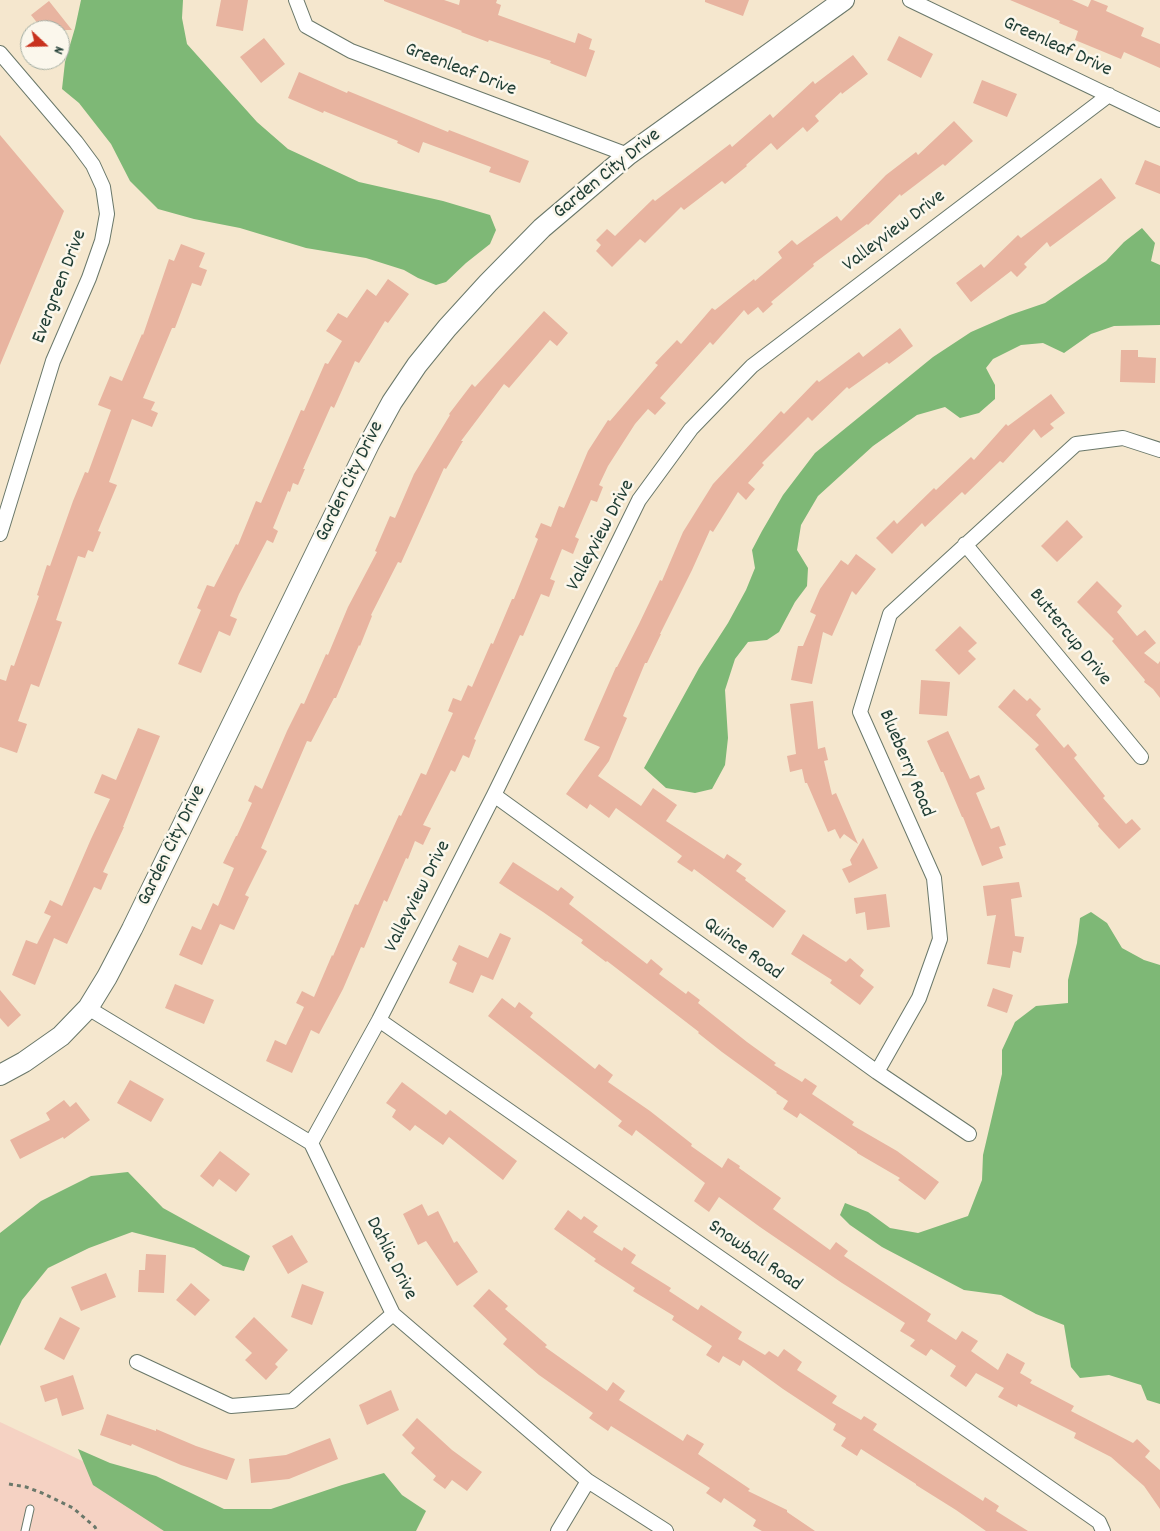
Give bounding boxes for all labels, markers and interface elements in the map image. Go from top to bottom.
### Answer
street label: Greenleaf Drive [999,12,1115,84]
north arrow [20,20,70,70]
street label: Greenleaf Drive [401,39,519,103]
text: N [47,43,69,57]
street label: Garden City Drive [550,124,666,226]
street label: Valleyview Drive [839,186,951,278]
street label: Evergreen Drive [28,227,94,347]
street label: Garden City Drive [311,418,391,546]
street label: Valleyview Drive [563,476,641,596]
street label: Buttercup Drive [1023,585,1115,691]
street label: Blueberry Road [872,707,938,821]
street label: Garden City Drive [133,782,213,910]
street label: Valleyview Drive [381,837,457,957]
street label: Quince Road [698,913,786,987]
street label: Dahlia Drive [359,1214,421,1304]
street label: Snowball Road [702,1216,806,1298]

